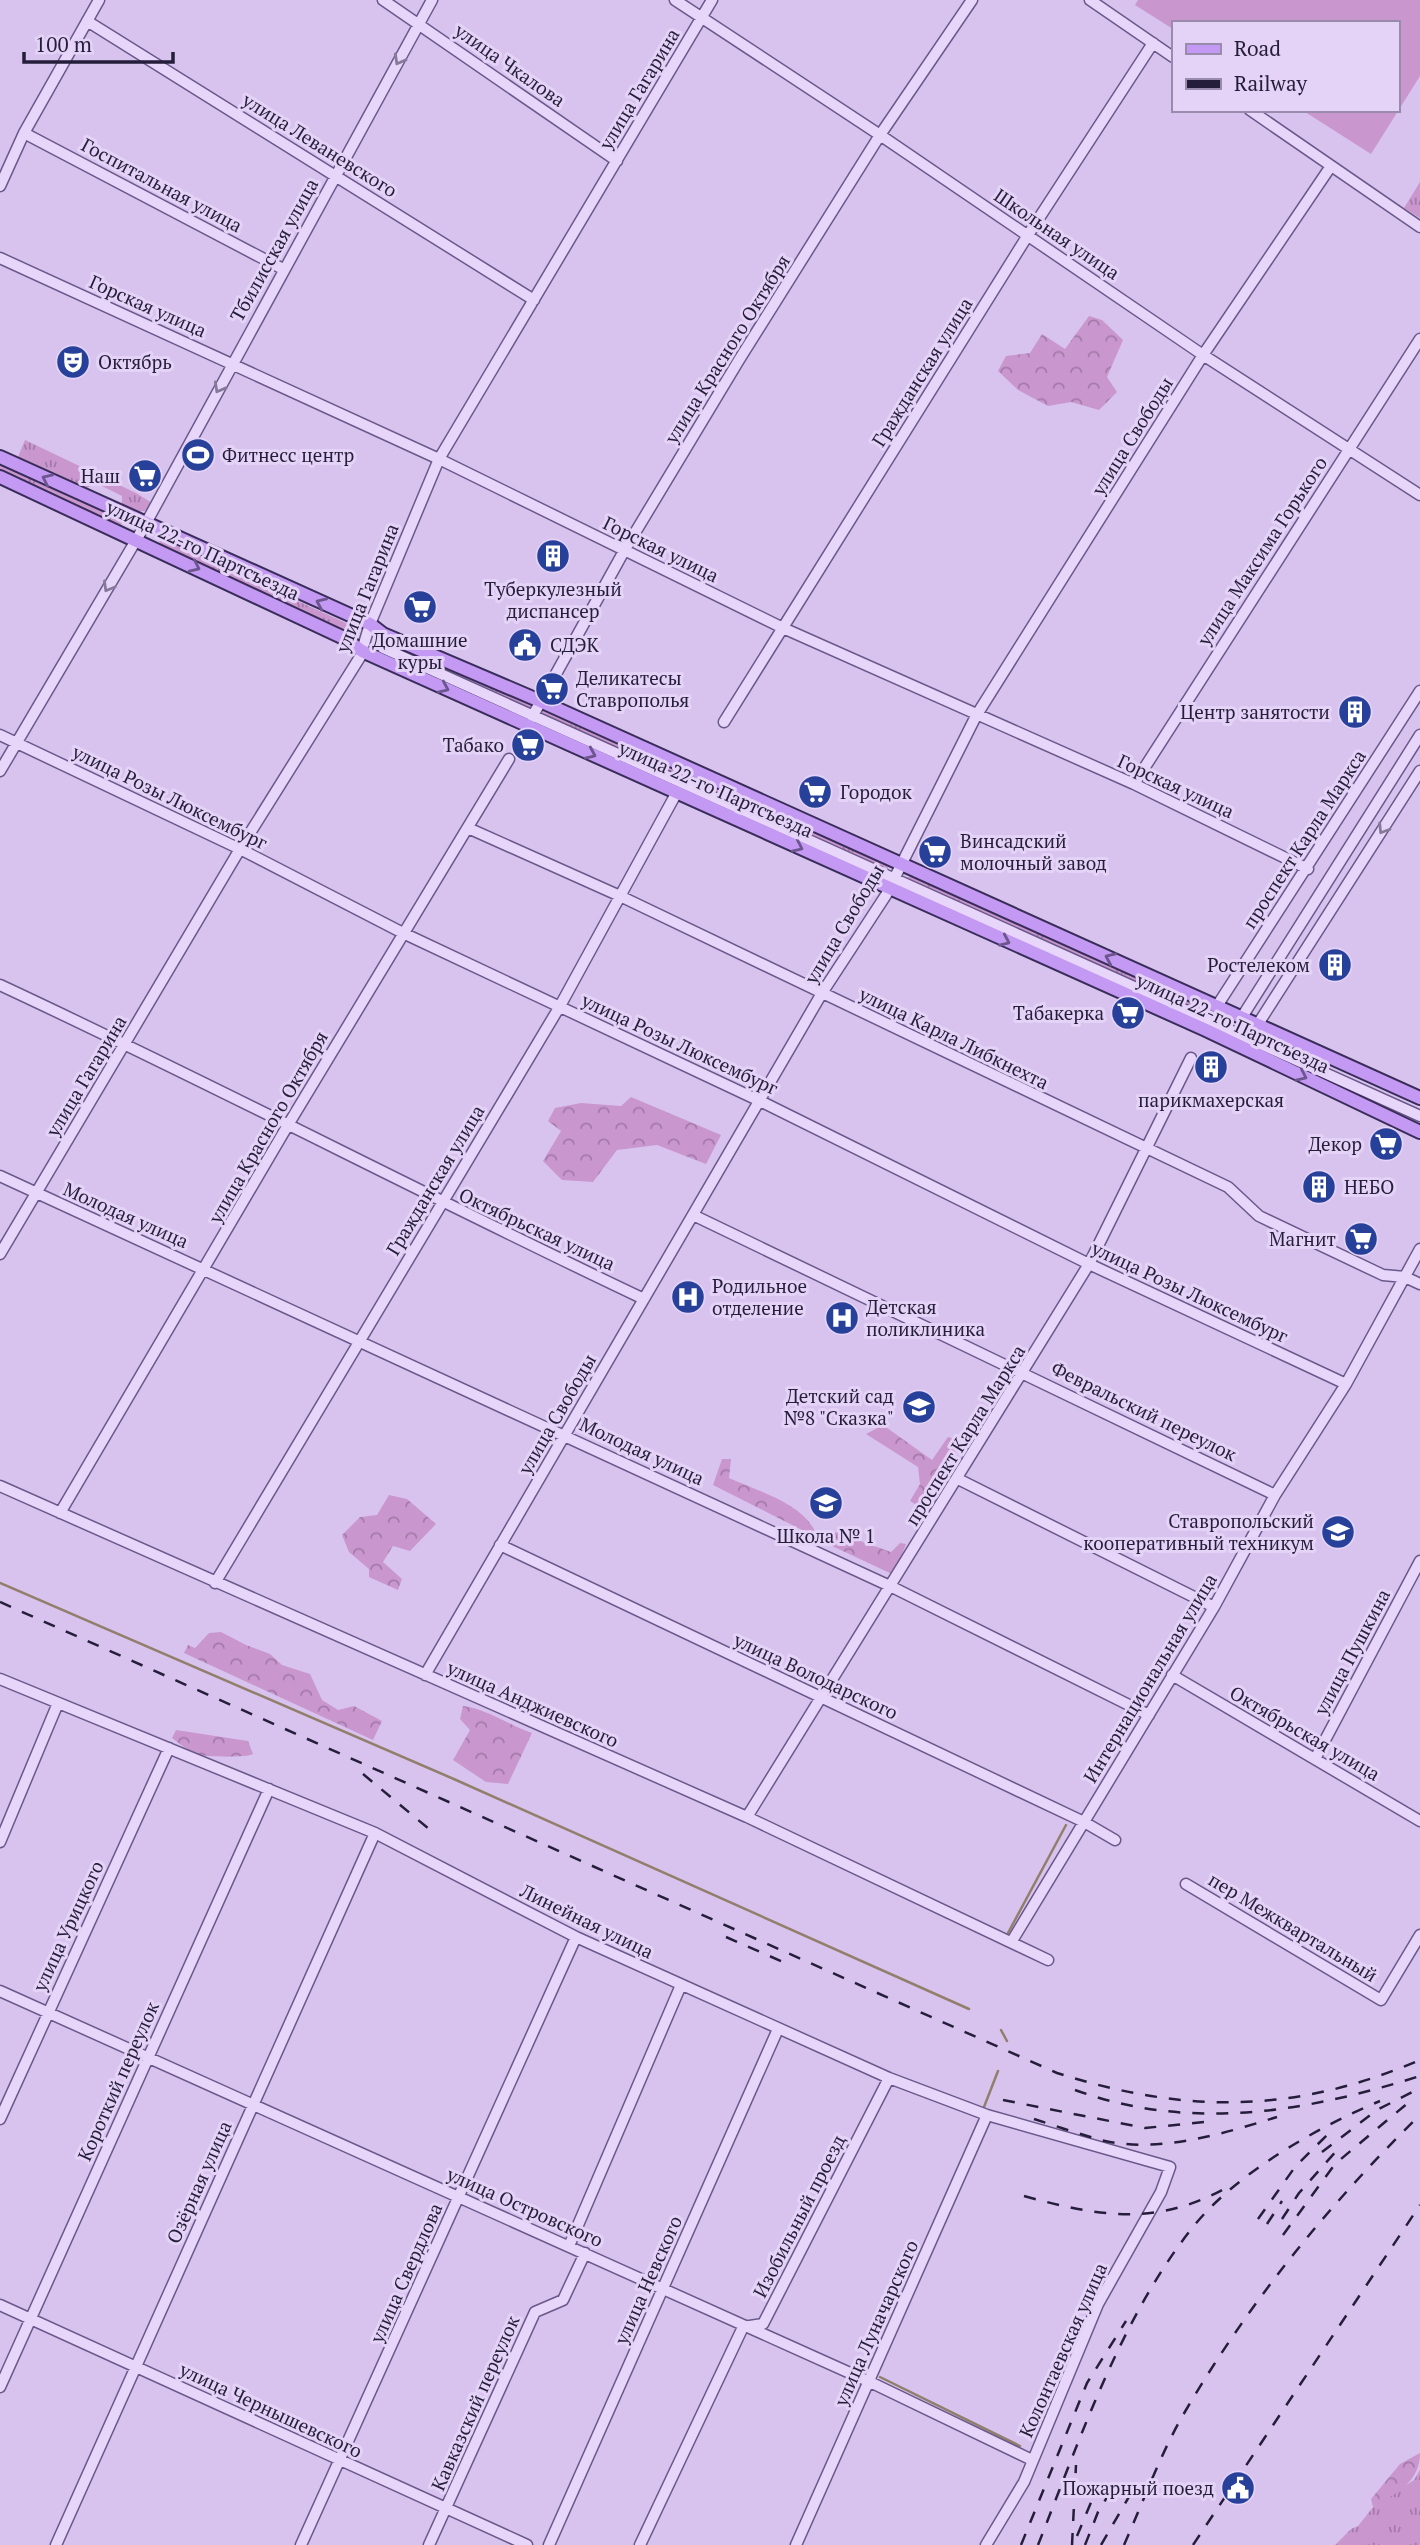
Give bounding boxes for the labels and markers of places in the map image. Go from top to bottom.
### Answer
theatre icon: Октябрь [54,343,92,381]
place label: Октябрь [98,349,172,374]
sports icon: Фитнесс центр [179,436,217,474]
place label: Фитнесс центр [222,442,354,467]
supermarket icon: Наш [126,457,164,495]
place label: Наш [81,463,120,488]
building icon: Туберкулезный диспансер [534,537,572,575]
place label: Туберкулезный диспансер [484,576,622,623]
supermarket icon: Домашние куры [401,588,439,626]
public building icon: СДЭК [506,626,544,664]
place label: Домашние куры [372,627,468,674]
place label: СДЭК [550,632,600,657]
place label: Деликатесы Ставрополья [576,665,689,712]
supermarket icon: Деликатесы Ставрополья [533,670,571,708]
building icon: Центр занятости [1336,693,1374,731]
place label: Центр занятости [1180,699,1330,724]
supermarket icon: Табако [509,726,547,764]
place label: Табако [443,732,504,757]
supermarket icon: Городок [796,773,834,811]
place label: Городок [840,779,912,804]
place label: Винсадский молочный завод [960,828,1107,875]
supermarket icon: Винсадский молочный завод [916,833,954,871]
building icon: Ростелеком [1316,946,1354,984]
place label: Ростелеком [1207,952,1310,977]
supermarket icon: Табакерка [1109,994,1147,1032]
place label: Табакерка [1013,1000,1104,1025]
building icon: парикмахерская [1192,1048,1230,1086]
place label: парикмахерская [1138,1087,1284,1112]
supermarket icon: Декор [1367,1125,1405,1163]
place label: Декор [1308,1131,1362,1156]
building icon: НЕБО [1300,1168,1338,1206]
place label: НЕБО [1344,1174,1394,1199]
supermarket icon: Магнит [1342,1220,1380,1258]
place label: Магнит [1269,1226,1336,1251]
place label: Родильное отделение [712,1273,807,1320]
hospital icon: Родильное отделение [669,1278,707,1316]
place label: Детская поликлиника [866,1294,985,1341]
hospital icon: Детская поликлиника [823,1299,861,1337]
place label: Детский сад №8 "Сказка" [784,1383,894,1430]
school or university icon: Детский сад №8 "Сказка" [900,1388,938,1426]
school or university icon: Школа № 1 [807,1484,845,1522]
place label: Ставропольский кооперативный техникум [1083,1508,1314,1555]
school or university icon: Ставропольский кооперативный техникум [1319,1513,1357,1551]
place label: Школа № 1 [777,1523,875,1548]
public building icon: Пожарный поезд [1219,2469,1257,2507]
place label: Пожарный поезд [1062,2475,1214,2500]

